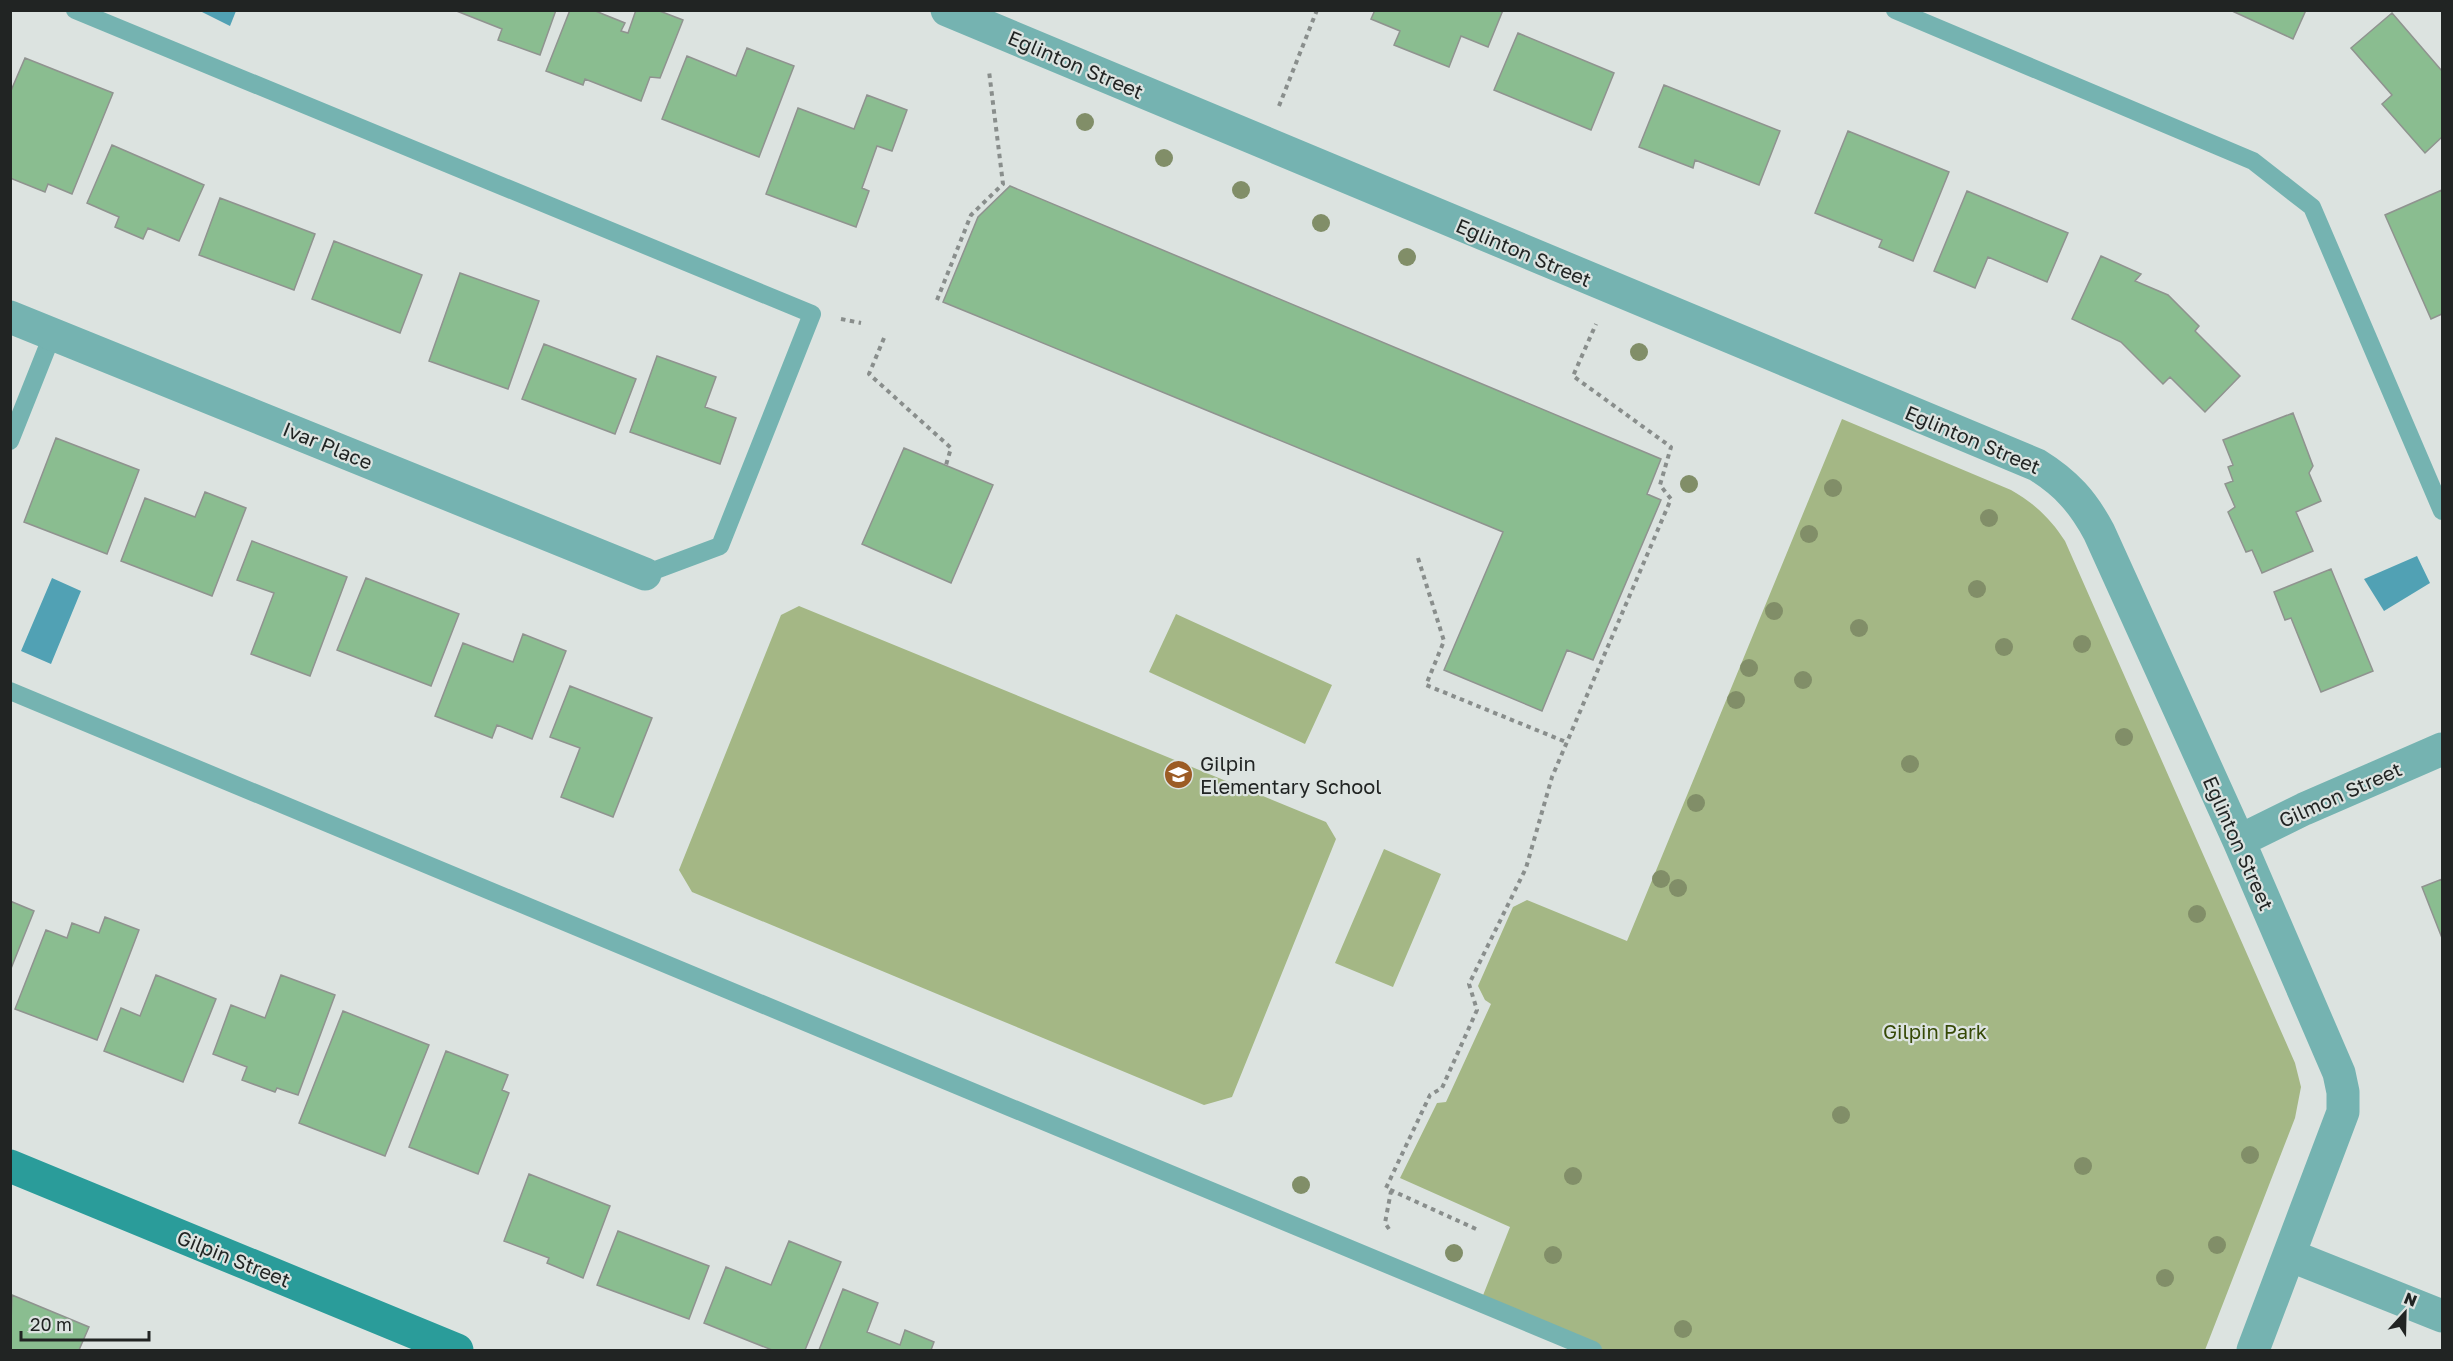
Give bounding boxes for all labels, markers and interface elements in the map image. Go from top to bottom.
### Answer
street label: Eglinton Street [1005,25,1147,103]
street label: Eglinton Street [1453,213,1595,291]
street label: Eglinton Street [1902,400,2044,478]
street label: Ivar Place [280,416,376,474]
place label: Gilpin Elementary School [1200,751,1382,798]
street label: Gilmon Street [2275,756,2405,832]
school or university icon: Gilpin Elementary School [1163,759,1195,791]
street label: Eglinton Street [2199,772,2279,914]
park label: Gilpin Park [1883,1019,1987,1043]
street label: Gilpin Street [174,1224,294,1292]
north arrow [2375,1283,2435,1343]
text: N [2401,1288,2420,1311]
scale bar [21,1304,148,1342]
text: 20 m [30,1313,72,1335]

